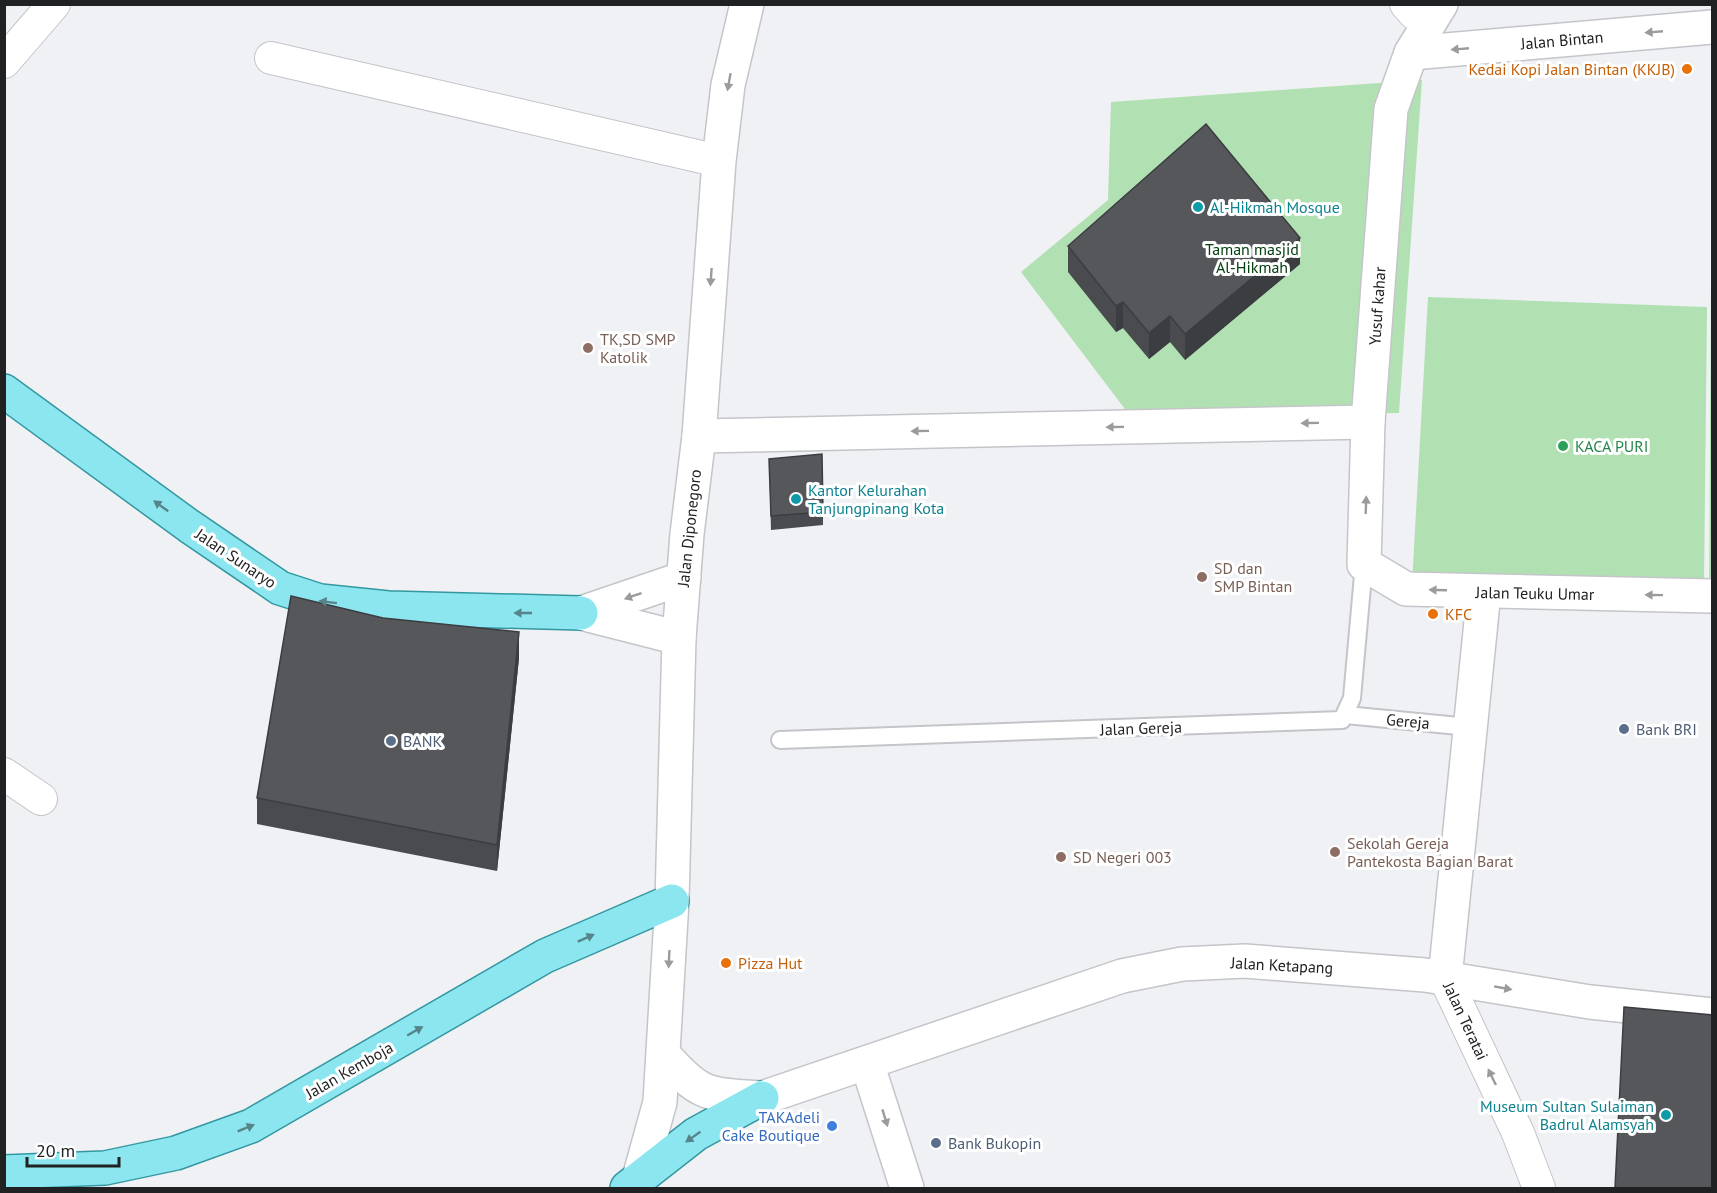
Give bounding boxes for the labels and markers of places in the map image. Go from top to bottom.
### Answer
place label: Kedai Kopi Jalan Bintan (KKJB) [1469,59,1675,79]
marker: Kedai Kopi Jalan Bintan (KKJB) [1680,62,1694,76]
place label: Al-Hikmah Mosque [1210,197,1340,217]
marker: Al-Hikmah Mosque [1191,200,1205,214]
place label: TK,SD SMP Katolik [600,329,676,367]
marker: TK,SD SMP Katolik [581,341,595,355]
place label: KACA PURI [1575,436,1648,456]
marker: KACA PURI [1556,439,1570,453]
place label: Kantor Kelurahan Tanjungpinang Kota [808,480,944,518]
marker: Kantor Kelurahan Tanjungpinang Kota [789,492,803,506]
place label: SD dan SMP Bintan [1214,558,1292,596]
marker: SD dan SMP Bintan [1195,570,1209,584]
place label: KFC [1445,604,1472,624]
marker: KFC [1426,607,1440,621]
place label: Bank BRI [1636,719,1697,739]
marker: Bank BRI [1617,722,1631,736]
place label: BANK [403,731,442,751]
marker: BANK [384,734,398,748]
place label: Sekolah Gereja Pantekosta Bagian Barat [1347,833,1514,871]
marker: Sekolah Gereja Pantekosta Bagian Barat [1328,845,1342,859]
place label: SD Negeri 003 [1073,847,1172,867]
marker: SD Negeri 003 [1054,850,1068,864]
place label: Pizza Hut [738,953,803,973]
marker: Pizza Hut [719,956,733,970]
place label: Museum Sultan Sulaiman Badrul Alamsyah [1480,1096,1654,1134]
place label: TAKAdeli Cake Boutique [722,1107,820,1145]
marker: Museum Sultan Sulaiman Badrul Alamsyah [1659,1108,1673,1122]
marker: TAKAdeli Cake Boutique [825,1119,839,1133]
place label: Bank Bukopin [948,1133,1041,1153]
marker: Bank Bukopin [929,1136,943,1150]

